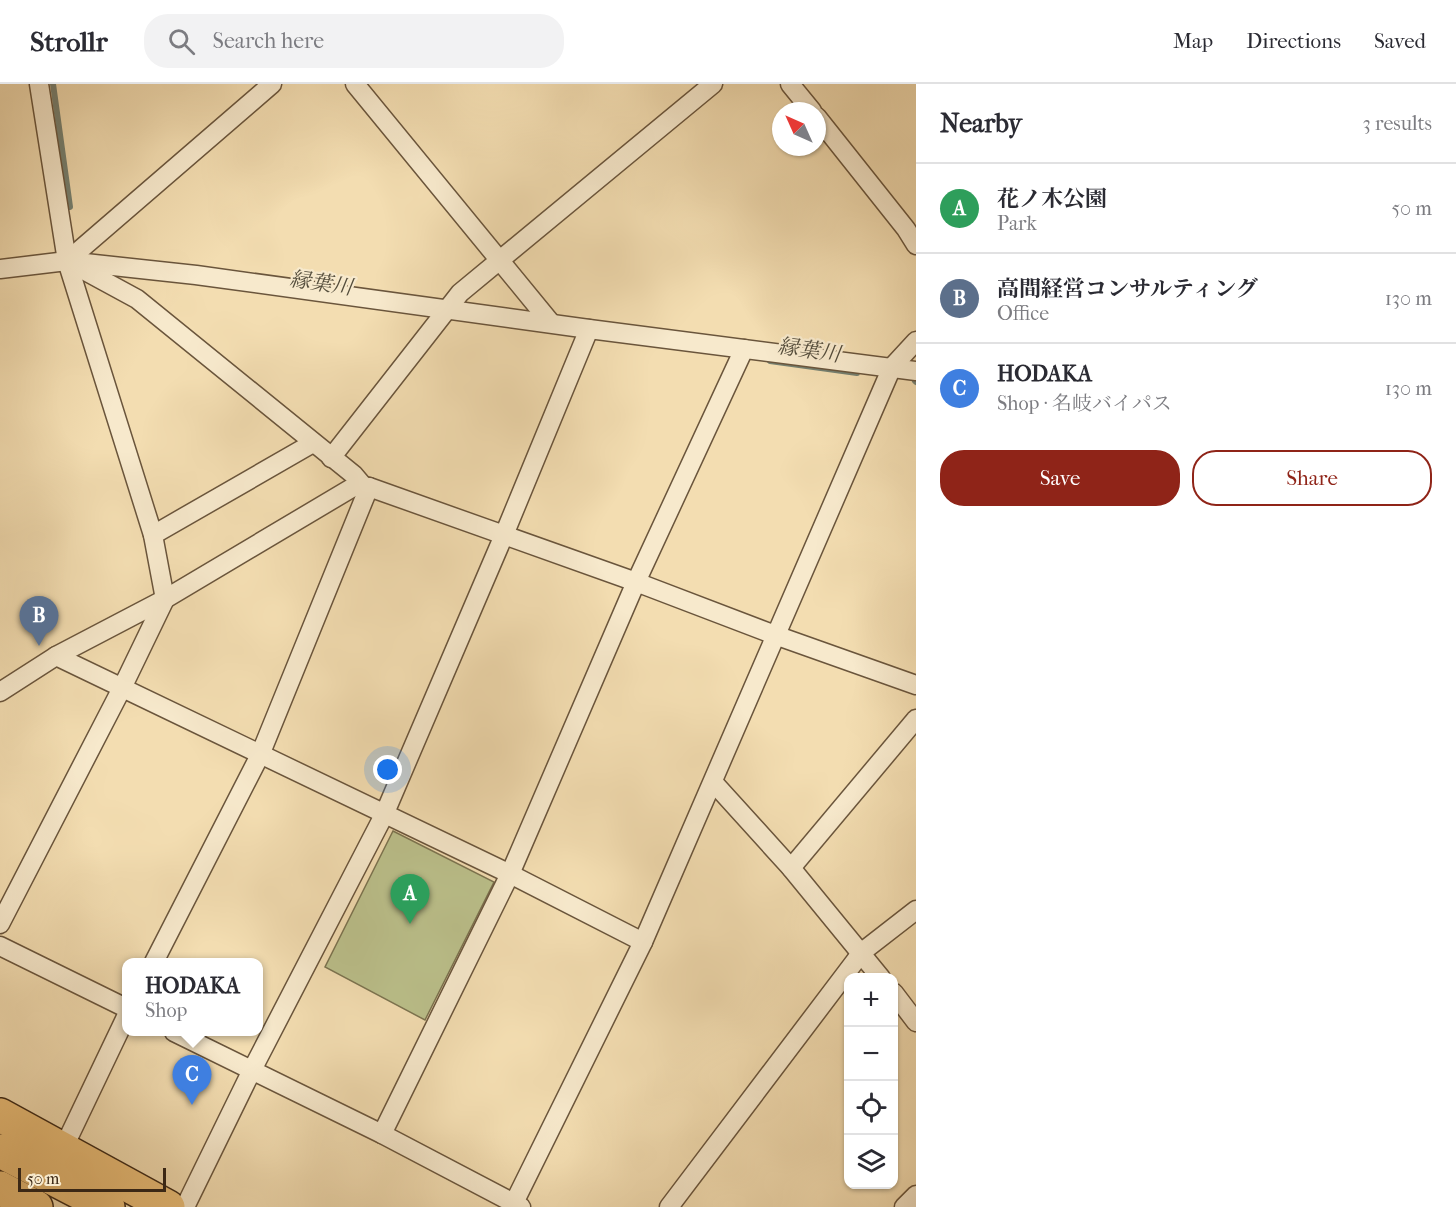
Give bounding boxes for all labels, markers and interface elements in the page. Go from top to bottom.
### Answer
search box [144,14,564,68]
text: Strollr [30,25,108,58]
icon: search [165,25,198,58]
text: Search here [213,28,324,54]
text: Map [1173,29,1213,53]
text: Directions [1246,29,1341,53]
text: Saved [1374,29,1426,53]
north arrow [772,102,826,156]
text: Nearby [940,108,1022,139]
text: 3 results [1363,112,1432,135]
text: 花ノ木公園 [997,186,1107,212]
text: A [953,197,966,220]
text: 50 m [1391,197,1432,220]
text: Park [997,212,1037,235]
water label: 縁葉川 [288,267,356,300]
text: 高間経営コンサルティング [997,276,1258,302]
text: B [953,287,966,310]
text: 130 m [1385,287,1432,310]
text: Office [997,302,1049,325]
water label: 縁葉川 [776,334,844,367]
text: HODAKA [997,361,1092,387]
text: C [953,377,966,400]
text: 130 m [1385,377,1432,400]
text: Shop · 名岐バイパス [997,392,1172,415]
button: Save [940,450,1180,506]
button: Share [1192,450,1432,506]
pin: B [20,596,58,646]
your location [373,755,402,784]
pin: A [390,874,430,924]
popup [122,958,263,1036]
text: HODAKA [145,973,240,999]
map controls [844,973,898,1189]
button: + [844,973,898,1027]
text: Shop [145,999,187,1022]
button: − [844,1027,898,1081]
pin: C [172,1056,212,1105]
button: locate [844,1081,898,1135]
button: layers [844,1135,898,1189]
scale bar [18,1165,166,1192]
text: 50 m [27,1169,59,1188]

